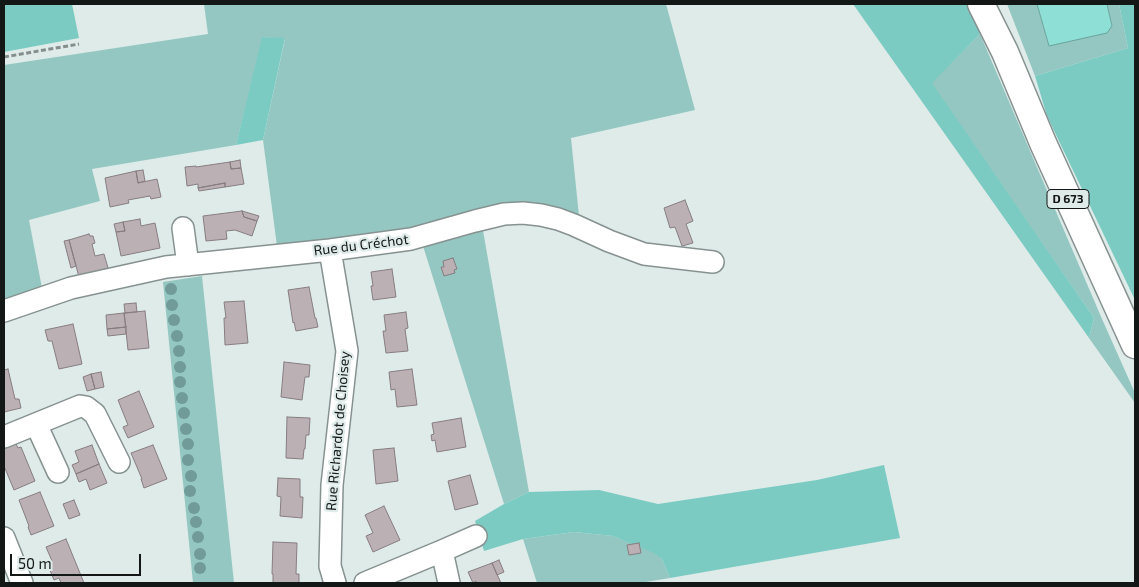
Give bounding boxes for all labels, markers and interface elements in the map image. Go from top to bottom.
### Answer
road number: D 673 [1047,190,1089,208]
street label: Rue du Créchot [313,231,409,259]
street label: Rue Richardot de Choisey [323,350,353,512]
scale bar [12,544,144,576]
text: 50 m [18,554,52,572]

